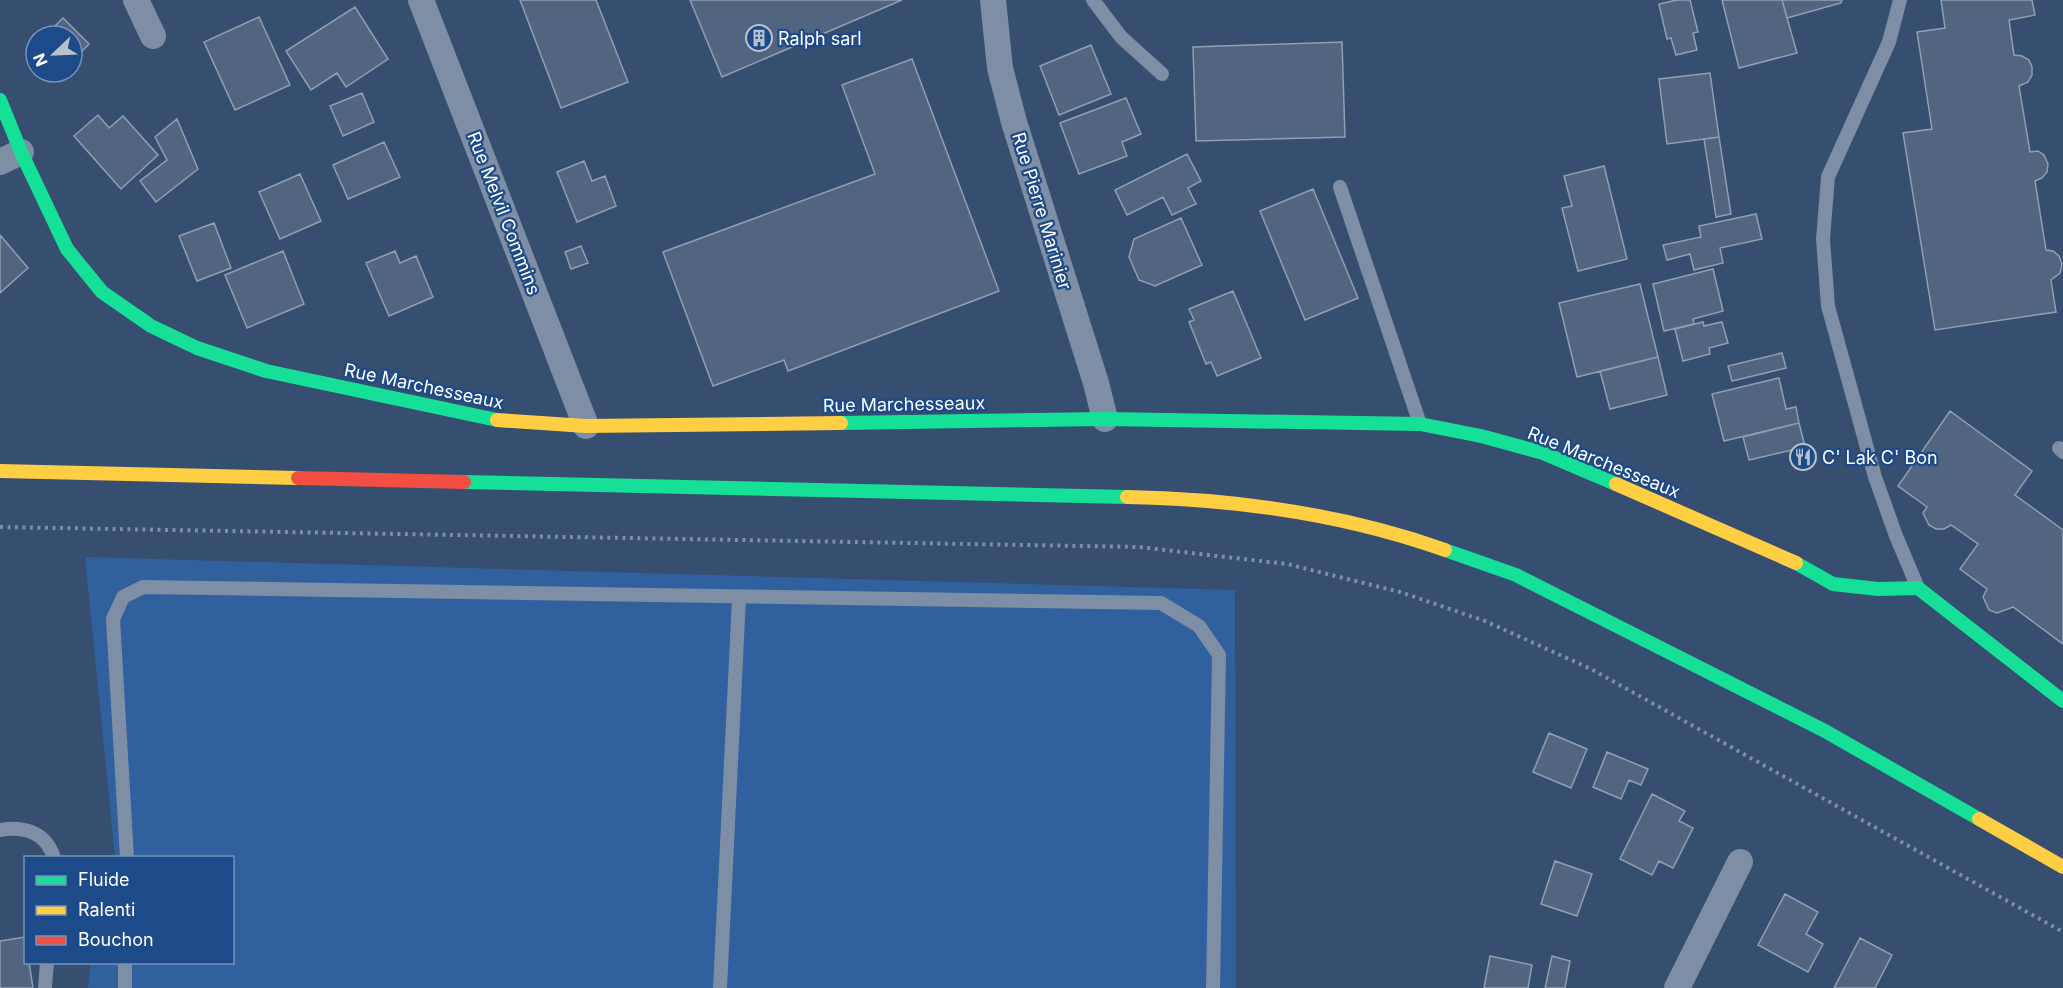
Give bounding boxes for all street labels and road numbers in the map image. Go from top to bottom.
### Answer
street label: Rue Melvil Commins [463,129,545,297]
street label: Rue Pierre Marinier [1008,130,1076,292]
street label: Rue Marchesseaux [342,359,506,413]
street label: Rue Marchesseaux [823,392,985,416]
street label: Rue Marchesseaux [1525,422,1683,502]

